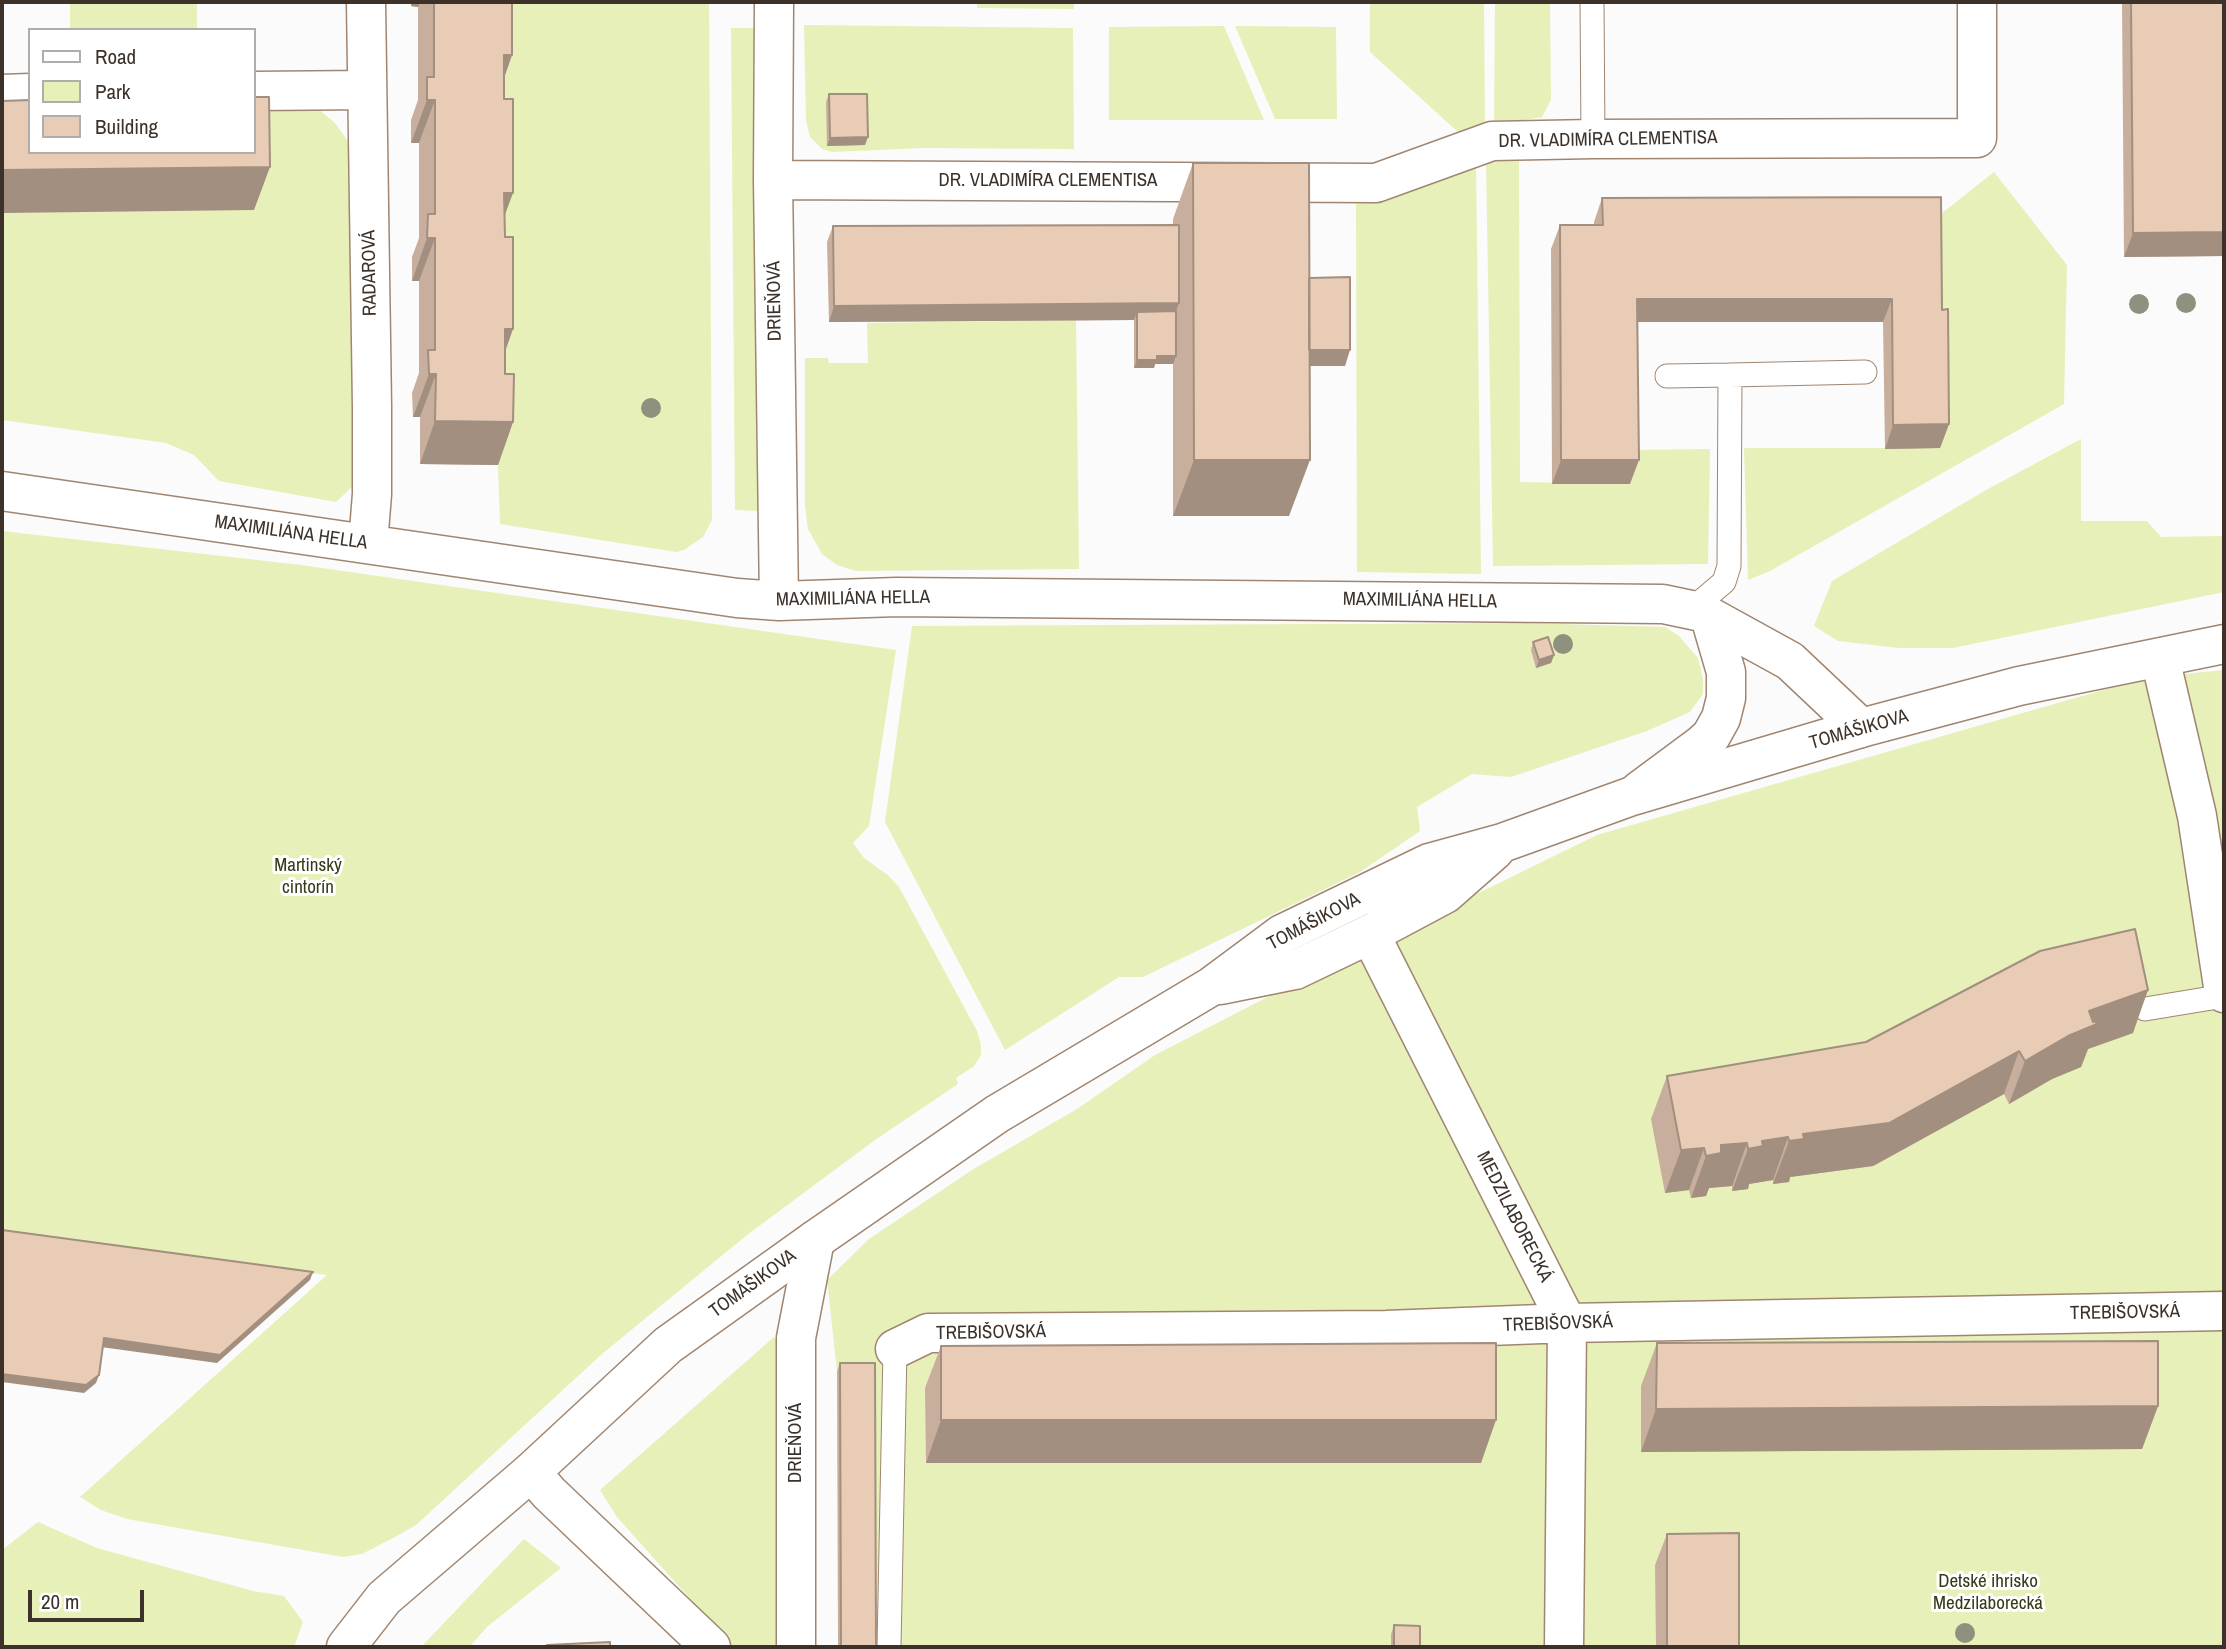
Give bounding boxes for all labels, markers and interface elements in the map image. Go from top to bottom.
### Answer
legend [28,28,256,154]
text: Road [95,42,136,71]
text: Park [95,77,130,106]
text: Building [95,112,158,141]
street label: DR. VLADIMÍRA CLEMENTISA [1498,127,1718,153]
street label: DR. VLADIMÍRA CLEMENTISA [938,170,1158,192]
street label: RADAROVÁ [358,230,382,316]
street label: DRIEŇOVÁ [763,261,787,341]
street label: MAXIMILIÁNA HELLA [213,511,369,555]
street label: MAXIMILIÁNA HELLA [776,586,930,612]
street label: MAXIMILIÁNA HELLA [1343,588,1497,614]
street label: TOMÁŠIKOVA [1807,705,1911,755]
park label: Martinský cintorín [274,855,342,899]
street label: TOMÁŠIKOVA [1264,888,1364,956]
street label: MEDZILABORECKÁ [1471,1148,1557,1286]
street label: TOMÁŠIKOVA [705,1245,801,1323]
street label: TREBIŠOVSKÁ [2070,1301,2180,1325]
street label: TREBIŠOVSKÁ [1503,1311,1613,1337]
street label: TREBIŠOVSKÁ [936,1321,1046,1345]
street label: DRIEŇOVÁ [785,1403,807,1483]
park label: Detské ihrisko Medzilaborecká [1933,1571,2043,1615]
scale bar [32,1576,147,1620]
text: 20 m [41,1587,79,1616]

